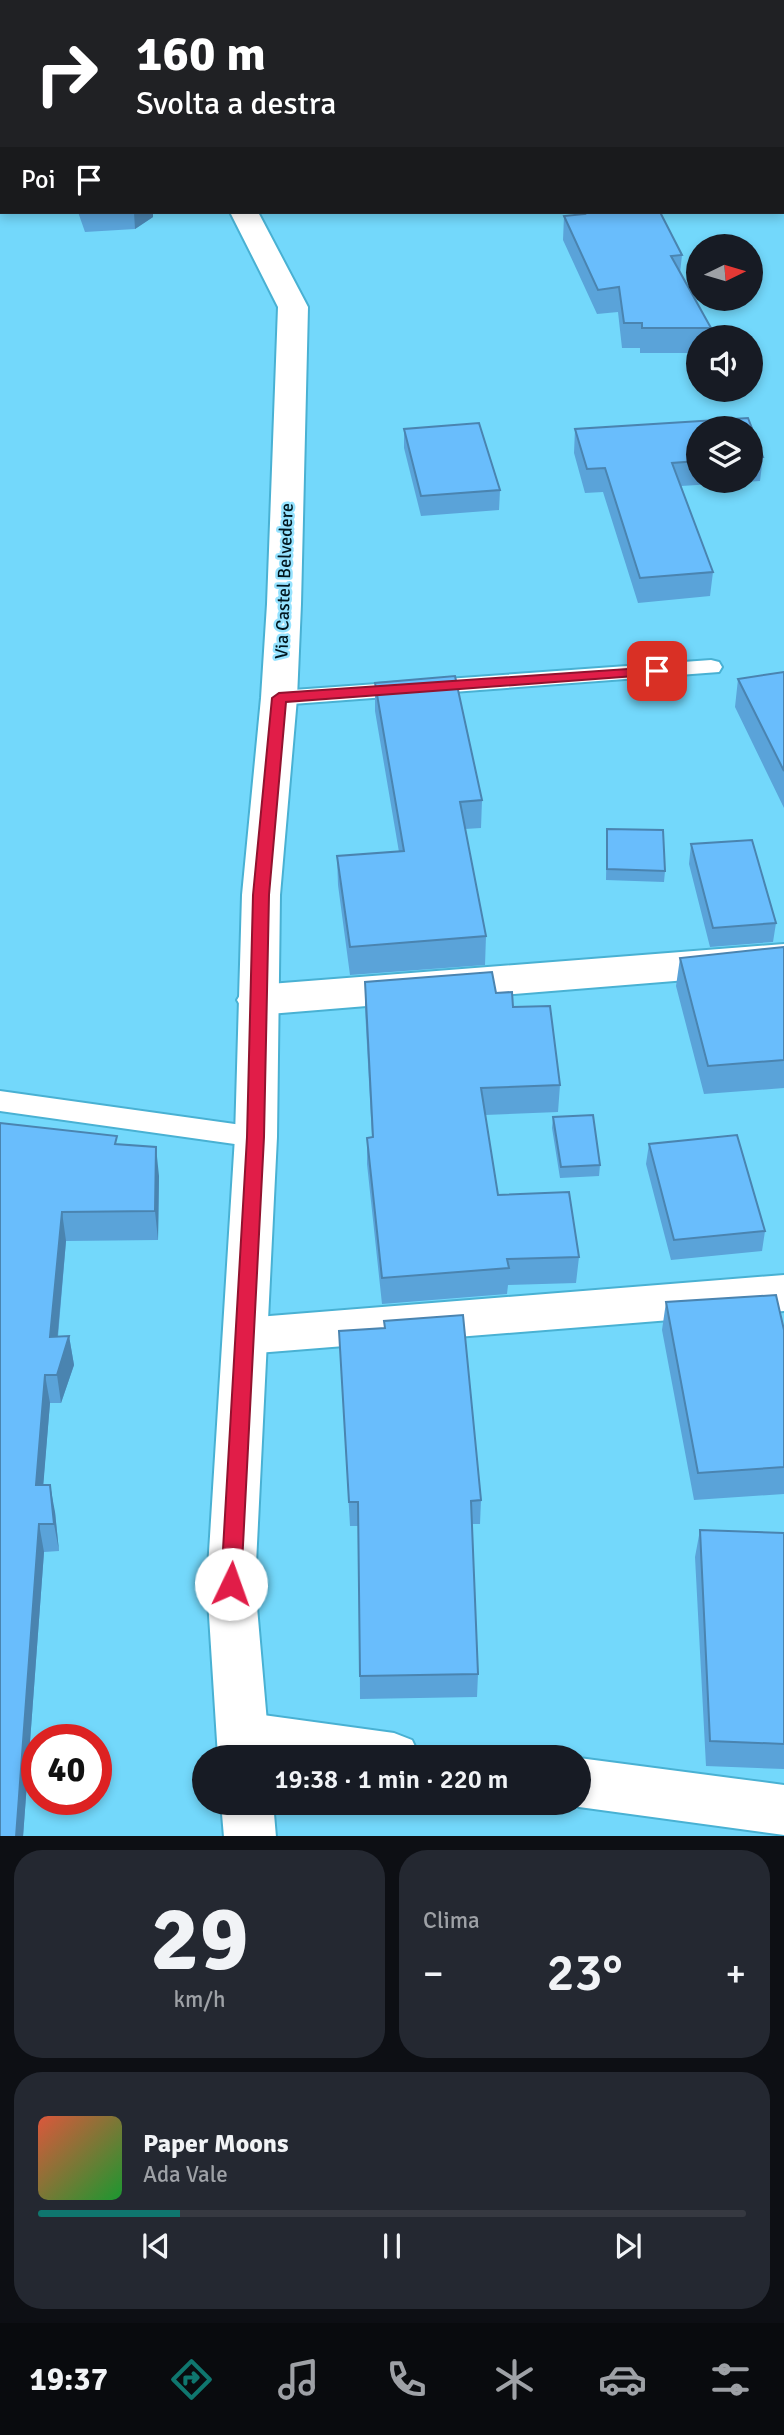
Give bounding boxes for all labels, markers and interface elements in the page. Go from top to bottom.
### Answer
text: 160 m [136,24,266,84]
icon: right [21,28,112,119]
text: Svolta a destra [136,84,336,123]
icon: arrive [70,161,108,199]
text: Poi [21,164,56,196]
north arrow [686,234,763,312]
map controls [686,234,763,493]
button: sound [686,325,763,402]
button: layers [686,416,763,493]
street label: Via Castel Belvedere [270,503,298,659]
pin [627,641,687,701]
icon: arrive [638,652,676,690]
position arrow [194,1547,268,1621]
speed limit sign: 40 [21,1724,112,1815]
text: 19:38 · 1 min · 220 m [275,1764,508,1796]
text: 29 [150,1883,249,1996]
text: Clima [423,1906,480,1935]
text: 23° [546,1941,623,2005]
text: − [423,1950,444,1997]
text: + [725,1950,746,1997]
text: km/h [173,1985,226,2014]
text: Paper Moons [143,2128,289,2160]
text: Ada Vale [143,2160,228,2189]
icon: previous [137,2227,175,2265]
icon: pause [373,2227,411,2265]
icon: next [609,2227,647,2265]
icon: directions [167,2355,216,2404]
icon: music [274,2355,323,2404]
icon: phone [382,2355,431,2404]
icon: climate [490,2355,539,2404]
icon: car [598,2355,647,2404]
icon: filters [706,2355,755,2404]
text: 19:37 [29,2360,108,2399]

